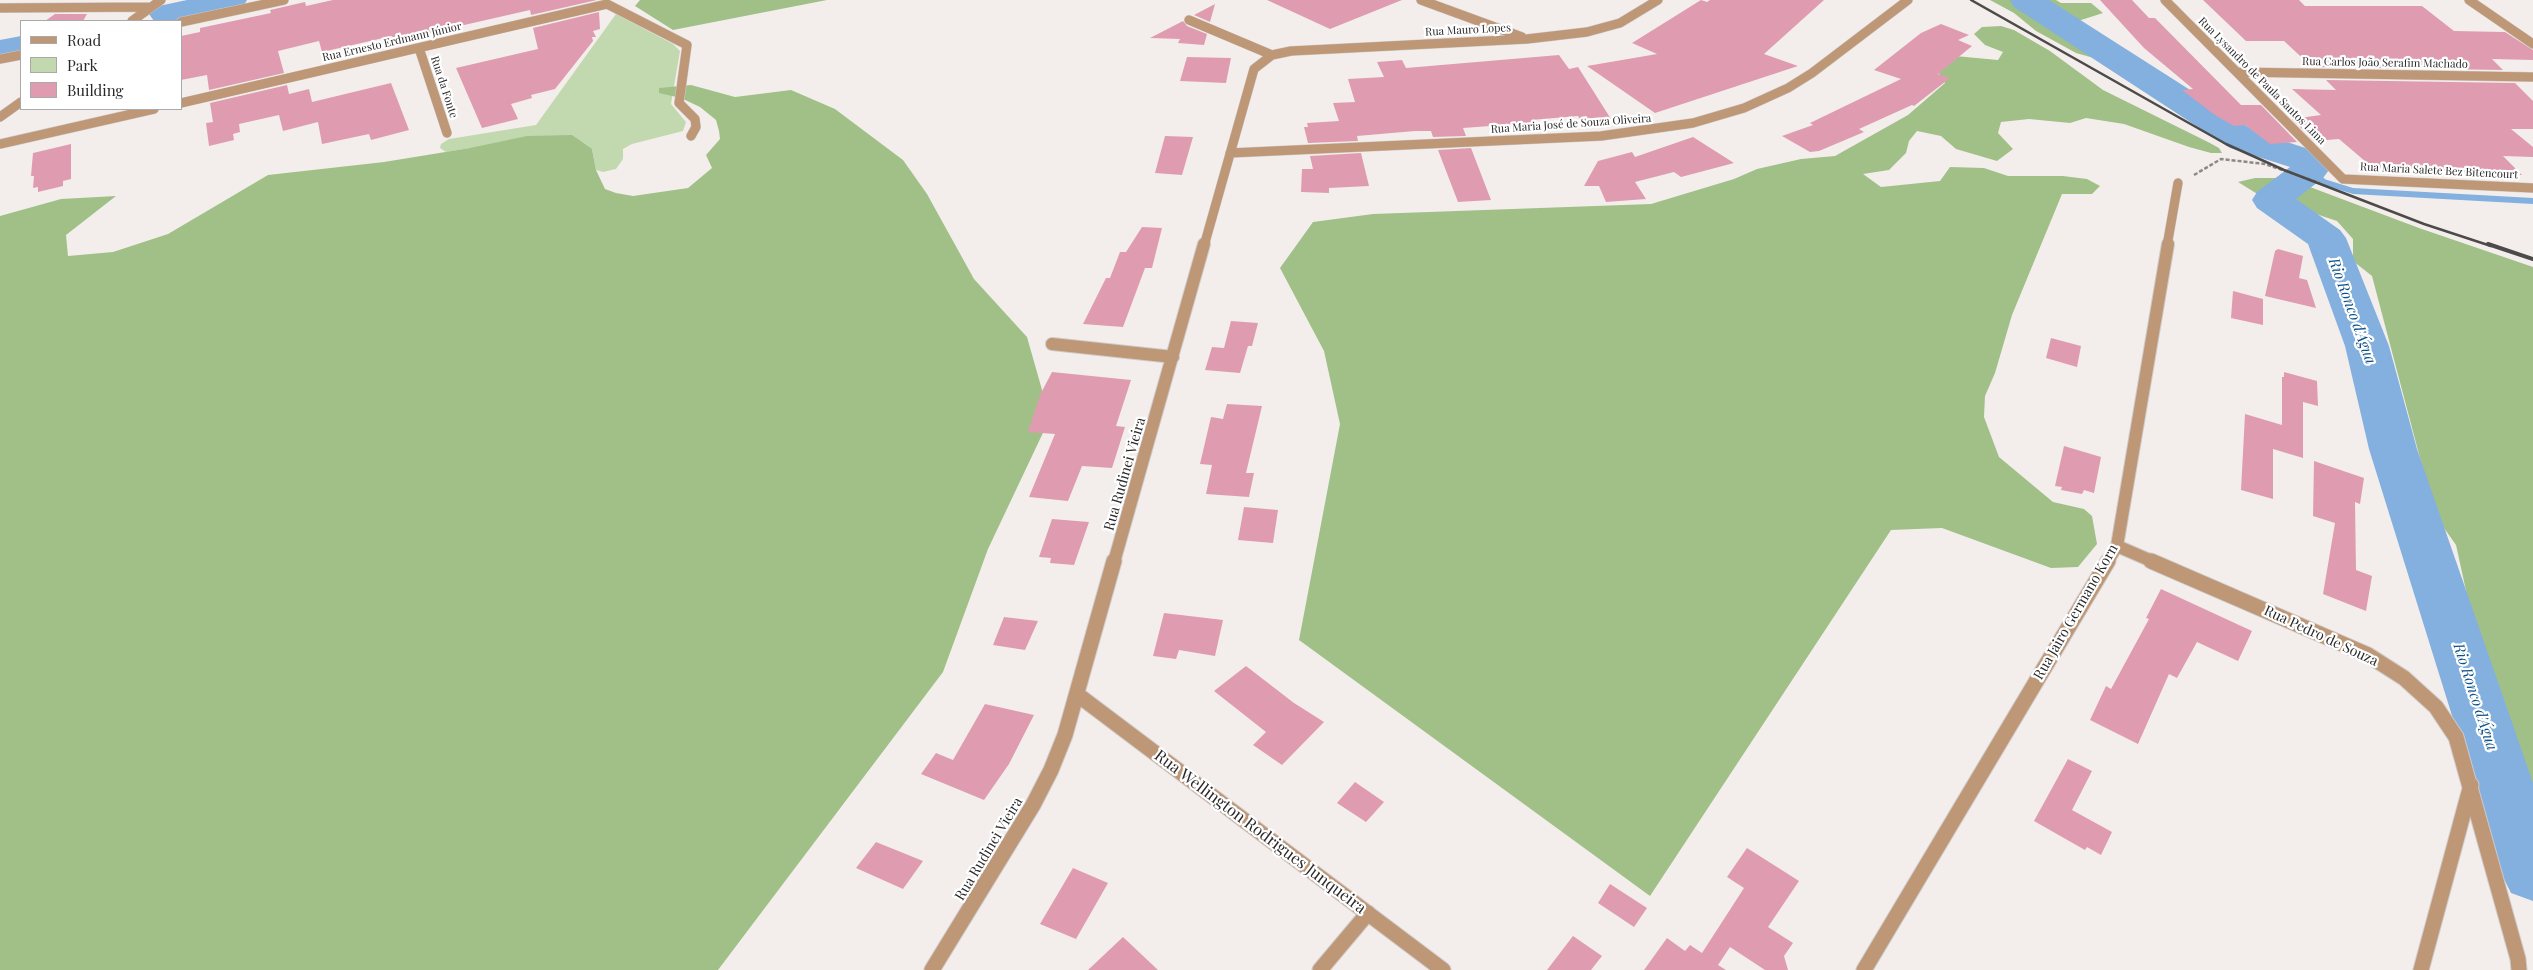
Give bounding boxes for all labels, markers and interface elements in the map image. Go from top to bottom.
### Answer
street label: Rua Lysandro de Paula Santos Lima [2196,15,2328,147]
legend [20,20,182,110]
street label: Rua Ernesto Erdmann Júnior [321,20,463,64]
street label: Rua Mauro Lopes [1425,21,1511,39]
text: Road [67,30,101,50]
street label: Rua da Fonte [428,54,460,120]
text: Park [67,55,98,75]
street label: Rua Carlos João Serafim Machado [2302,55,2468,71]
text: Building [67,80,123,100]
street label: Rua Maria José de Souza Oliveira [1490,112,1652,136]
street label: Rua Maria Salete Bez Bitencourt [2360,160,2518,182]
water label: Rio Ronco d'Água [2324,255,2380,367]
street label: Rua Rudinei Vieira [1101,415,1149,533]
street label: Rua Jairo Germano Korn [2030,541,2122,683]
street label: Rua Pedro de Souza [2261,602,2381,670]
water label: Rio Ronco d'Água [2449,641,2501,753]
street label: Rua Wellington Rodrigues Junqueira [1150,746,1370,918]
street label: Rua Rudinei Vieira [952,795,1026,903]

